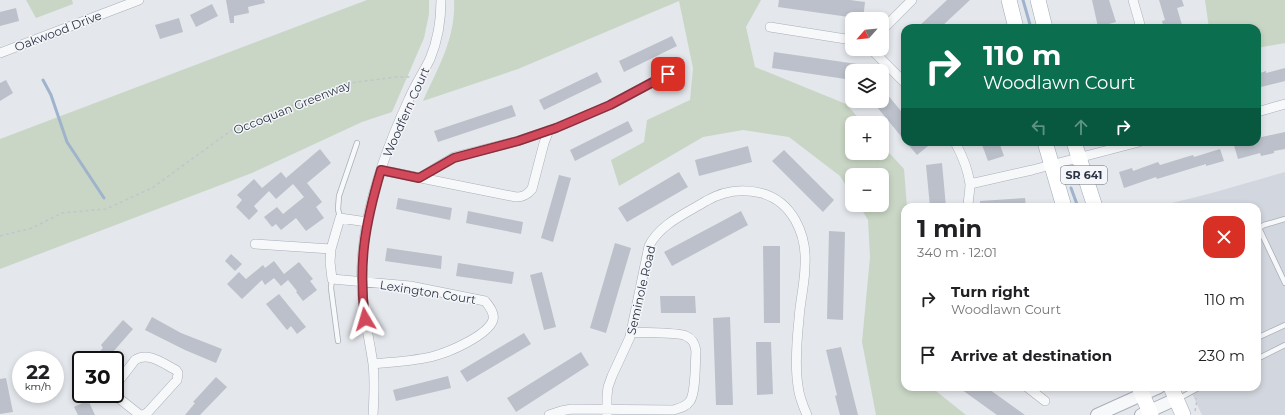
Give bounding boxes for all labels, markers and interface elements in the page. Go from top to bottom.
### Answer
street label: Oakwood Drive [12,7,104,55]
north arrow [845,12,889,56]
map controls [845,12,889,212]
text: 110 m [983,38,1061,72]
icon: right [917,40,969,92]
pin [651,57,685,91]
icon: arrive [657,63,679,85]
button: layers [845,64,889,108]
street label: Woodfern Court [379,65,433,159]
text: Woodlawn Court [983,72,1135,94]
street label: Occoquan Greenway [231,76,353,137]
button: + [845,116,889,160]
icon: left [1028,116,1050,138]
icon: ahead [1070,116,1092,138]
icon: right [1112,116,1134,138]
road number: SR 641 [1061,166,1107,184]
button: − [845,168,889,212]
text: 1 min [917,214,982,243]
button: close [1203,216,1245,258]
street label: Seminole Road [623,244,659,336]
text: 340 m · 12:01 [917,244,997,260]
street label: Lexington Court [379,277,477,307]
text: Turn right [951,282,1030,301]
icon: right [917,288,939,310]
text: 110 m [1204,290,1245,309]
position arrow [344,298,386,340]
text: Woodlawn Court [951,301,1061,317]
icon: arrive [917,344,939,366]
text: Arrive at destination [951,346,1112,365]
text: 230 m [1198,346,1245,365]
speed limit sign: 30 [72,351,124,403]
text: 22 [26,360,50,384]
text: km/h [25,380,51,393]

